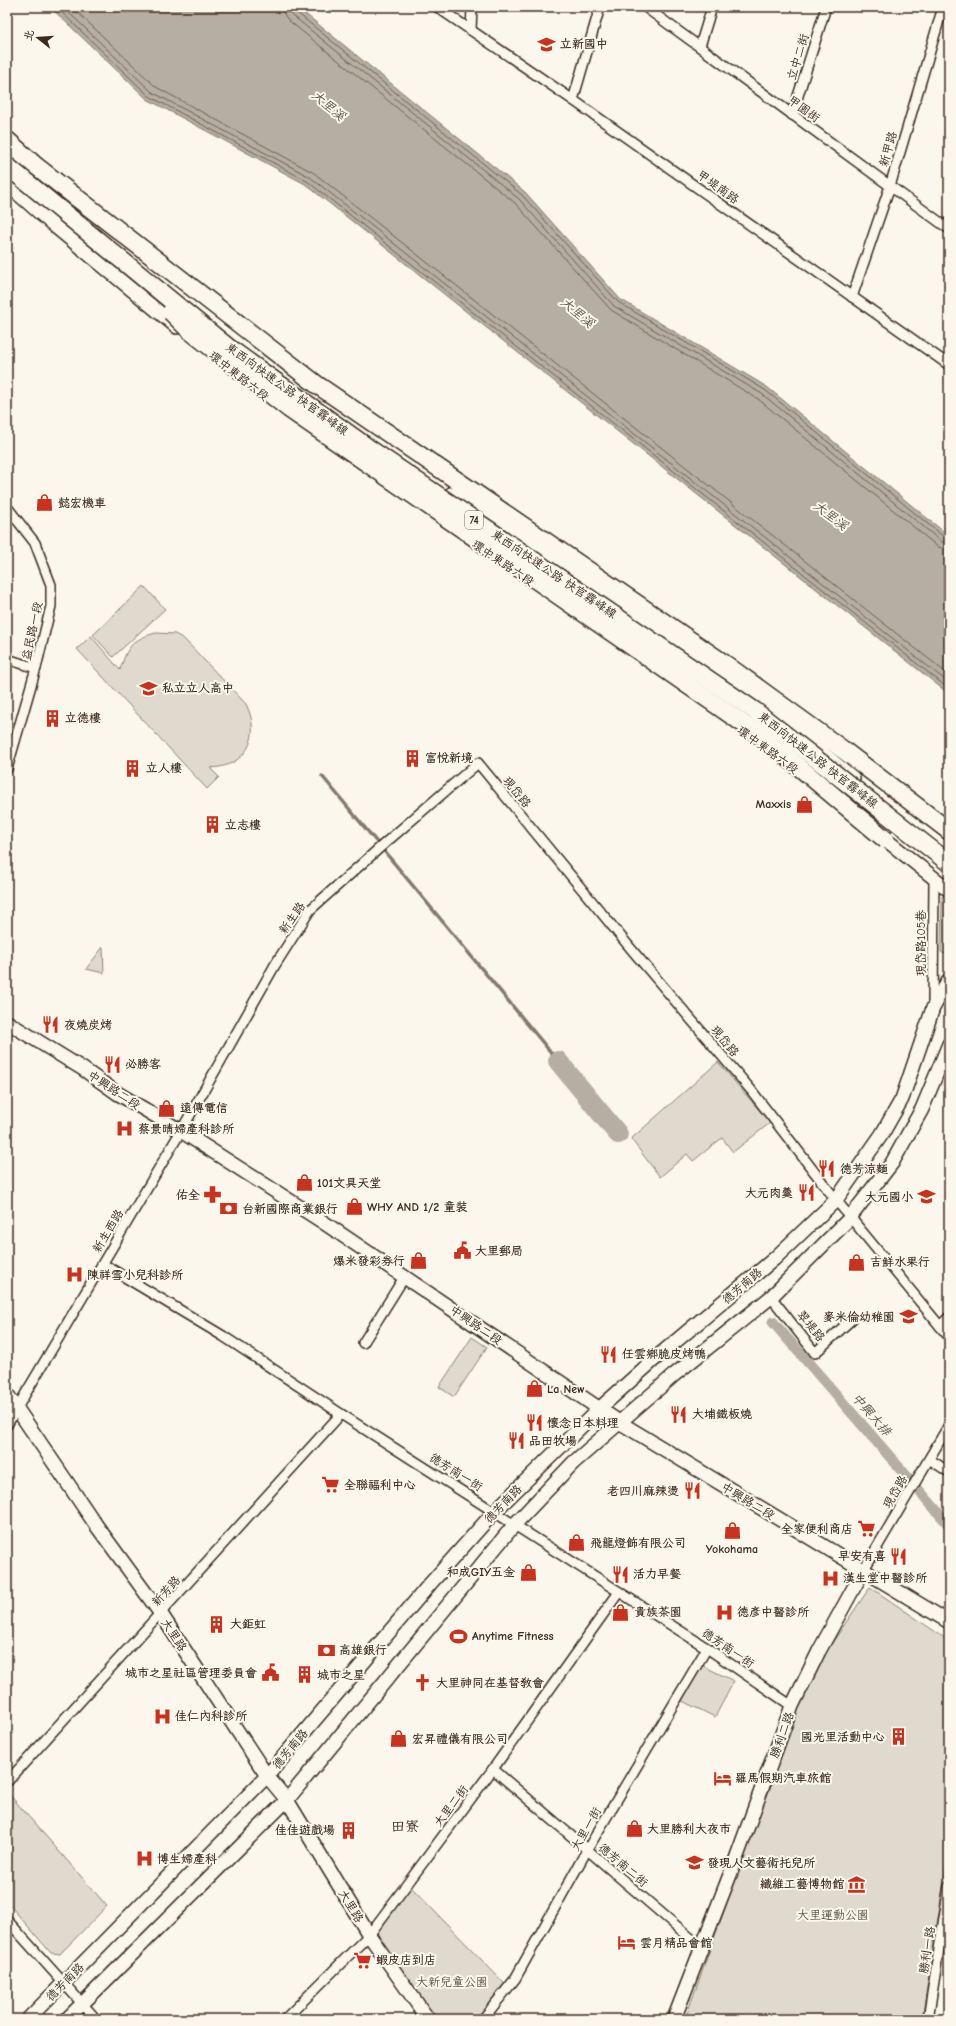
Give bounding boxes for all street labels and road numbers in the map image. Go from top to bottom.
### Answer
street label: 立中二街 [784,32,812,82]
street label: 甲園街 [785,93,823,125]
street label: 新甲路 [876,130,900,168]
street label: 甲堤南路 [694,167,742,207]
street label: 東西向快速公路 快官霧峰線 [223,340,351,438]
street label: 環中東路六段 [206,348,272,404]
road number: 74 [465,511,483,529]
street label: 東西向快速公路 快官霧峰線 [489,527,619,621]
street label: 環中東路六段 [469,537,537,589]
street label: 益民路一段 [19,600,45,662]
street label: 東西向快速公路 快官霧峰線 [755,709,881,811]
street label: 環中東路六段 [735,723,801,777]
street label: 現岱路 [500,774,534,810]
street label: 新生路 [276,899,308,937]
street label: 現岱路105巷 [914,910,928,976]
street label: 現岱路 [708,1023,742,1059]
street label: 中興路二段 [85,1068,143,1112]
street label: 新生西路 [90,1207,126,1255]
street label: 德芳南路 [719,1265,765,1307]
street label: 中興路二段 [447,1302,505,1348]
street label: 翠堤路 [794,1308,828,1344]
street label: 德芳南一街 [427,1450,485,1494]
street label: 現岱路 [880,1473,910,1511]
street label: 中興路二段 [719,1480,777,1522]
street label: 德芳南路 [481,1482,525,1526]
street label: 新芳路 [149,1573,183,1609]
street label: 大里路 [158,1616,190,1654]
street label: 德芳南一街 [699,1625,757,1671]
street label: 勝利二路 [767,1710,797,1760]
street label: 德芳南路 [269,1726,311,1772]
street label: 大里二街 [431,1783,471,1829]
street label: 大里一街 [568,1805,604,1853]
street label: 德芳南二街 [596,1840,650,1890]
street label: 大里路 [336,1887,366,1925]
street label: 勝利一路 [916,1925,938,1975]
street label: 德芳南路 [43,1960,87,2004]

